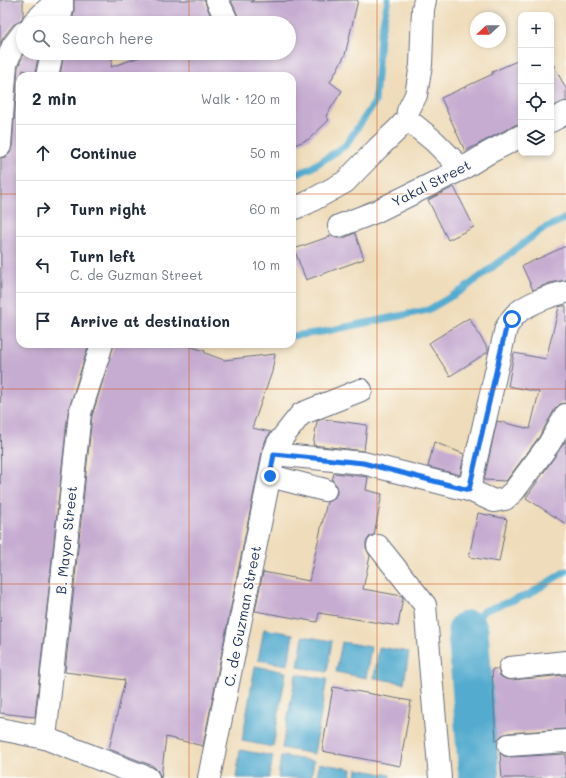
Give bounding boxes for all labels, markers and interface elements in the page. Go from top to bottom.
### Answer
north arrow [470,12,506,48]
map controls [518,12,554,156]
button: + [518,12,554,48]
search box [16,16,296,60]
icon: search [30,27,52,49]
text: Search here [62,28,153,48]
button: − [518,48,554,84]
button: locate [518,84,554,120]
text: 2 min [32,87,77,109]
text: Walk · 120 m [201,90,280,107]
button: layers [518,120,554,156]
icon: ahead [32,142,54,164]
text: Continue [70,143,137,163]
text: 50 m [250,144,280,161]
street label: Yakal Street [388,155,474,211]
icon: right [32,198,54,220]
text: Turn right [70,199,147,219]
text: 60 m [250,200,280,217]
text: Turn left [70,246,135,266]
icon: left [32,254,54,276]
text: 10 m [252,256,280,273]
text: C. de Guzman Street [70,266,203,283]
icon: arrive [32,310,54,332]
route start [503,310,521,328]
text: Arrive at destination [70,311,230,331]
route end [261,467,279,485]
street label: B. Mayor Street [51,485,81,595]
street label: C. de Guzman Street [219,544,265,688]

